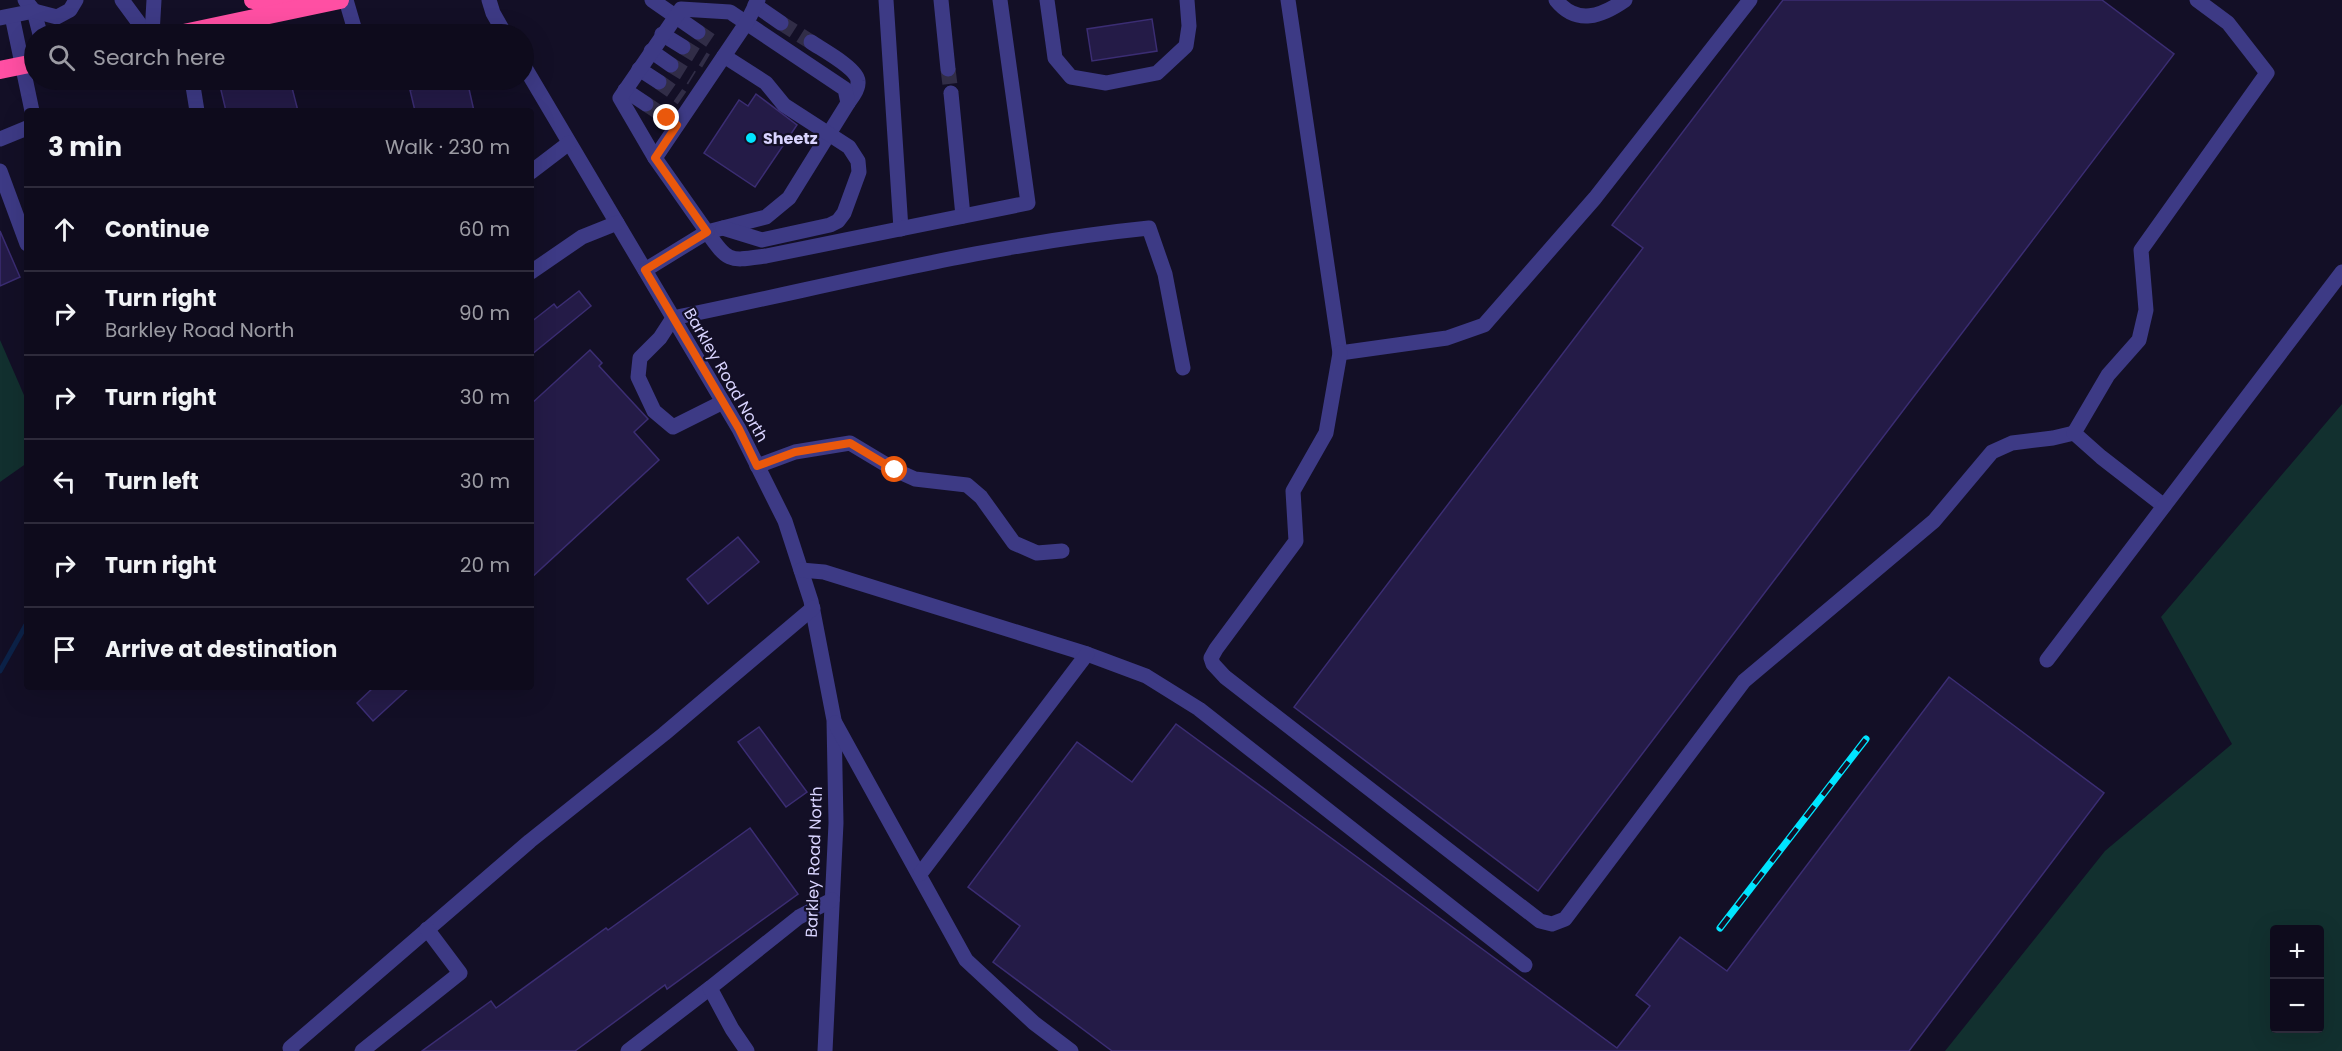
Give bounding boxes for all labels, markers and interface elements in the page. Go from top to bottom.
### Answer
search box [24,24,534,90]
icon: search [45,41,78,74]
text: Search here [93,42,226,73]
route end [653,104,679,130]
place label: Sheetz [763,127,818,150]
text: 3 min [48,129,122,165]
marker: Sheetz [744,131,758,145]
text: Walk · 230 m [385,133,510,161]
icon: ahead [48,213,81,246]
text: Continue [105,214,209,245]
text: 60 m [459,215,510,243]
text: Turn right [105,283,216,314]
icon: right [48,297,81,330]
text: 90 m [459,299,510,327]
street label: Barkley Road North [678,304,774,446]
text: Barkley Road North [105,316,294,344]
icon: right [48,381,81,414]
text: Turn right [105,382,216,413]
text: 30 m [460,383,510,411]
route start [881,456,907,482]
icon: left [48,465,81,498]
text: Turn left [105,466,199,497]
text: 30 m [460,467,510,495]
icon: right [48,549,81,582]
text: Turn right [105,550,216,581]
text: 20 m [460,551,510,579]
icon: arrive [48,633,81,666]
text: Arrive at destination [105,634,337,665]
street label: Barkley Road North [800,786,828,938]
map controls [2270,925,2324,1033]
button: + [2270,925,2324,979]
button: − [2270,979,2324,1033]

